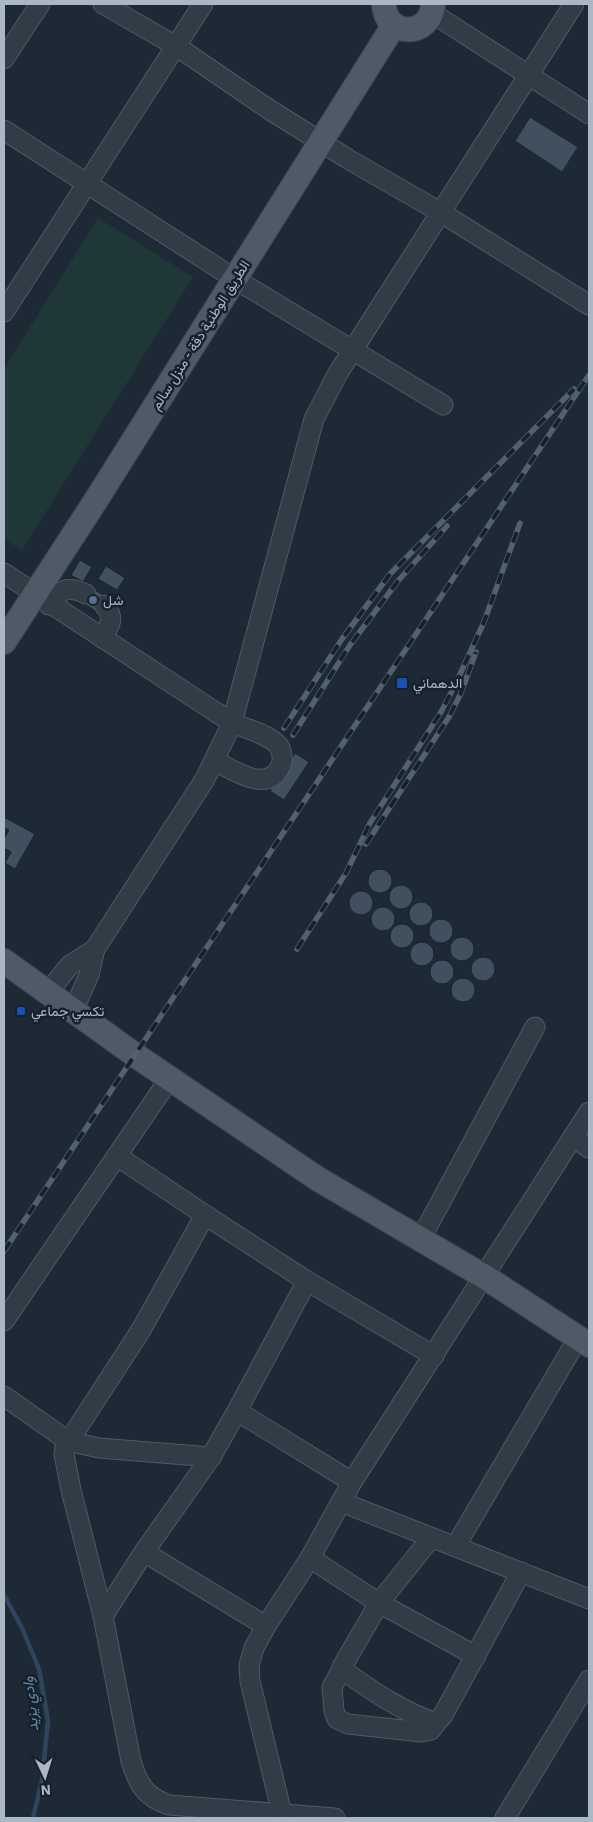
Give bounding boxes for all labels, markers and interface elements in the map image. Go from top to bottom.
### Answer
street label: الطريق الوطنية دقة - منزل سالم [146,257,254,414]
place label: شل [103,591,123,609]
marker: شل [87,594,99,606]
place label: الدهماني [413,674,462,695]
marker: الدهماني [395,676,409,690]
place label: تكسي جماعي [31,1002,105,1023]
marker: تكسي جماعي [15,1005,27,1017]
water label: وادي يزيد [18,1675,45,1732]
north arrow [20,1752,70,1802]
text: N [40,1781,52,1799]

